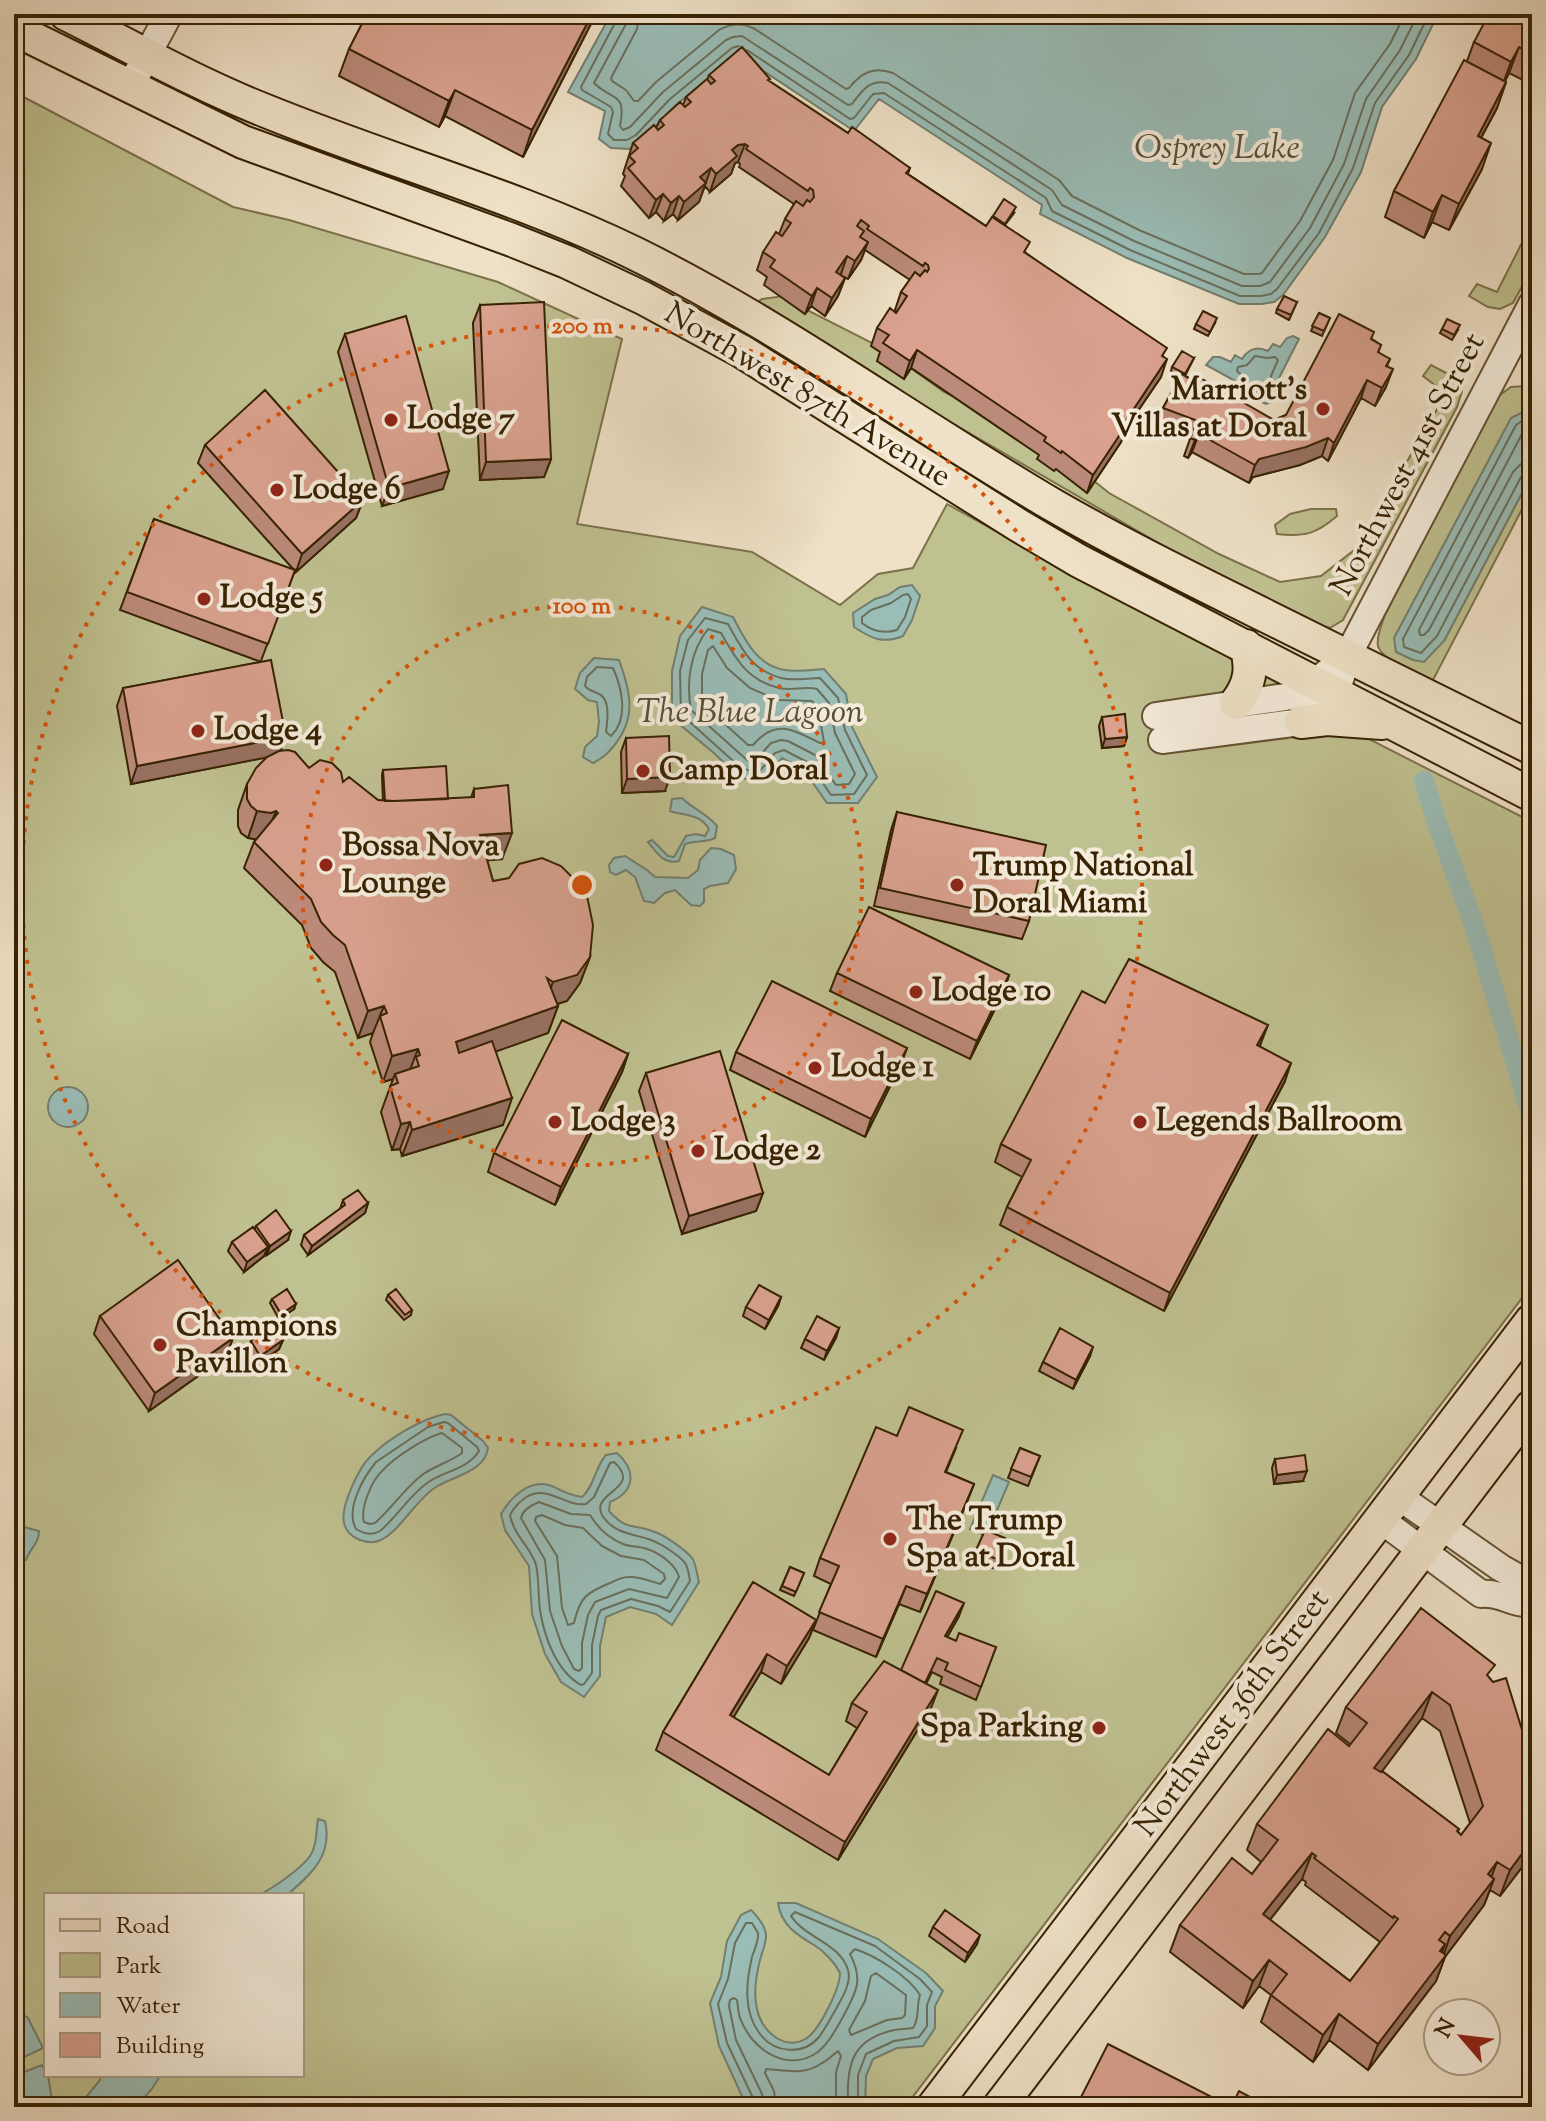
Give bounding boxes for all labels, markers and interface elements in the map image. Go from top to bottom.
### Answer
water label: Osprey Lake [1134,125,1300,174]
street label: Northwest 87th Avenue [655,292,959,500]
text: 200 m [551,310,613,344]
street label: Northwest 41st Street [1320,325,1498,605]
place label: Marriott's Villas at Doral [1111,368,1307,451]
place label: Lodge 7 [407,397,515,443]
marker: Marriott's Villas at Doral [1314,400,1332,418]
marker: Lodge 7 [382,411,400,429]
place label: Lodge 6 [293,467,401,513]
marker: Lodge 6 [268,481,286,499]
place label: Lodge 5 [220,576,323,622]
marker: Lodge 5 [195,590,213,608]
text: 100 m [553,590,611,624]
water label: The Blue Lagoon [636,689,864,738]
place label: Lodge 4 [214,708,322,754]
marker: Lodge 4 [189,722,207,740]
place label: Camp Doral [659,748,828,794]
marker: Camp Doral [634,762,652,780]
place label: Bossa Nova Lounge [342,824,500,907]
place label: Trump National Doral Miami [973,844,1194,927]
marker: Bossa Nova Lounge [317,856,335,874]
centre of rings [568,871,596,899]
marker: Trump National Doral Miami [948,876,966,894]
place label: Lodge 10 [932,969,1051,1015]
marker: Lodge 10 [907,983,925,1001]
place label: Lodge 1 [831,1045,934,1091]
marker: Lodge 1 [806,1059,824,1077]
place label: Lodge 3 [571,1099,676,1145]
place label: Legends Ballroom [1156,1099,1403,1145]
marker: Lodge 3 [546,1113,564,1131]
marker: Legends Ballroom [1131,1113,1149,1131]
place label: Lodge 2 [714,1128,821,1174]
marker: Lodge 2 [689,1142,707,1160]
place label: Champions Pavillon [176,1304,337,1387]
marker: Champions Pavillon [151,1336,169,1354]
place label: The Trump Spa at Doral [906,1498,1075,1581]
marker: The Trump Spa at Doral [881,1530,899,1548]
street label: Northwest 36th Street [1124,1580,1342,1848]
place label: Spa Parking [920,1705,1083,1751]
marker: Spa Parking [1090,1719,1108,1737]
legend [44,1893,304,2077]
text: Road [116,1910,170,1944]
text: Park [116,1950,162,1984]
text: Water [116,1990,180,2024]
north arrow [1422,1997,1502,2077]
text: N [1429,2013,1465,2044]
text: Building [116,2030,205,2064]

